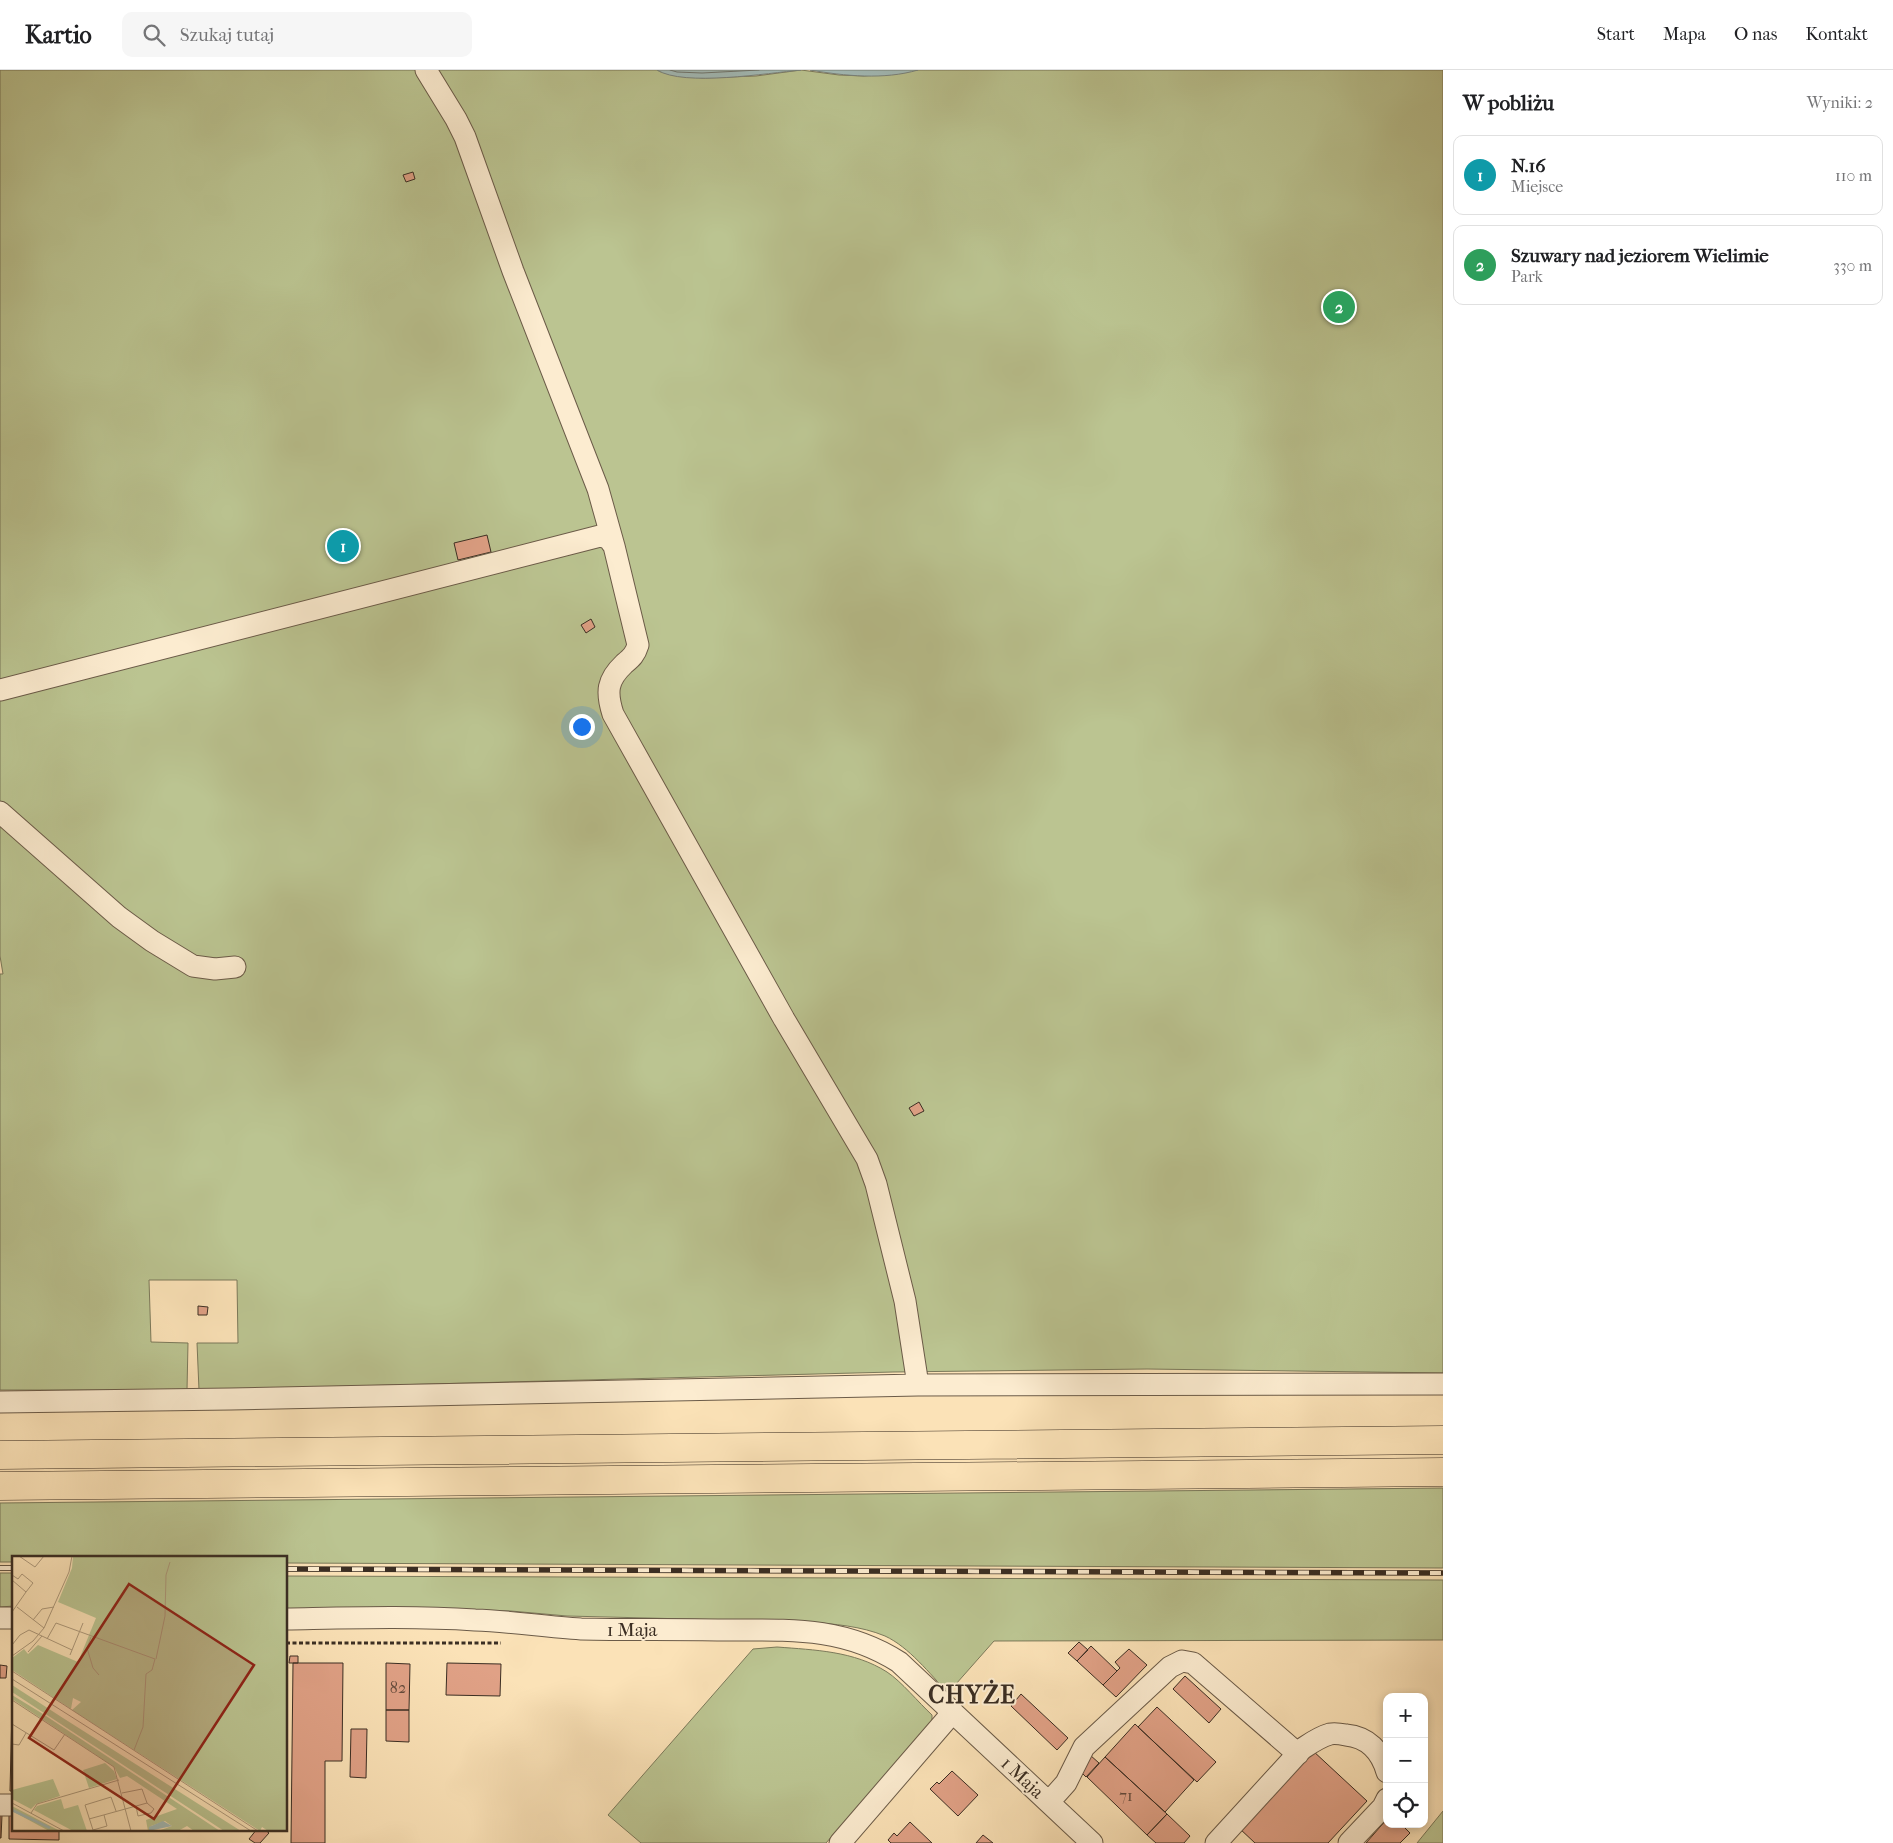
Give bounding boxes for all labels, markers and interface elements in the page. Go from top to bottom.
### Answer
search box [122,12,472,57]
text: Kartio [25,21,92,49]
icon: search [140,21,168,49]
text: Szukaj tutaj [180,24,274,46]
text: Start [1597,24,1635,45]
text: Mapa [1663,24,1706,45]
text: O nas [1734,24,1777,45]
text: Kontakt [1805,24,1868,45]
text: W pobliżu [1463,91,1554,115]
text: Wyniki: 2 [1807,93,1873,112]
text: N.16 [1511,155,1546,177]
text: 1 [1477,166,1483,185]
text: 110 m [1835,166,1872,185]
text: Miejsce [1511,177,1563,196]
text: Szuwary nad jeziorem Wielimie [1511,245,1769,267]
text: 2 [1476,256,1484,275]
text: 330 m [1833,256,1872,275]
text: Park [1511,267,1543,286]
pin: 2 [1323,288,1355,326]
pin: 1 [327,527,359,565]
your location [569,714,595,740]
inset map [12,1556,288,1830]
street label: 1 Maja [607,1619,658,1641]
house number: 82 [390,1678,406,1697]
district label: CHYŻE [928,1679,1016,1709]
map controls [1383,1693,1428,1828]
button: + [1383,1693,1428,1738]
button: − [1383,1738,1428,1783]
street label: 1 Maja [996,1752,1049,1803]
button: locate [1383,1783,1428,1828]
house number: 71 [1119,1786,1133,1805]

